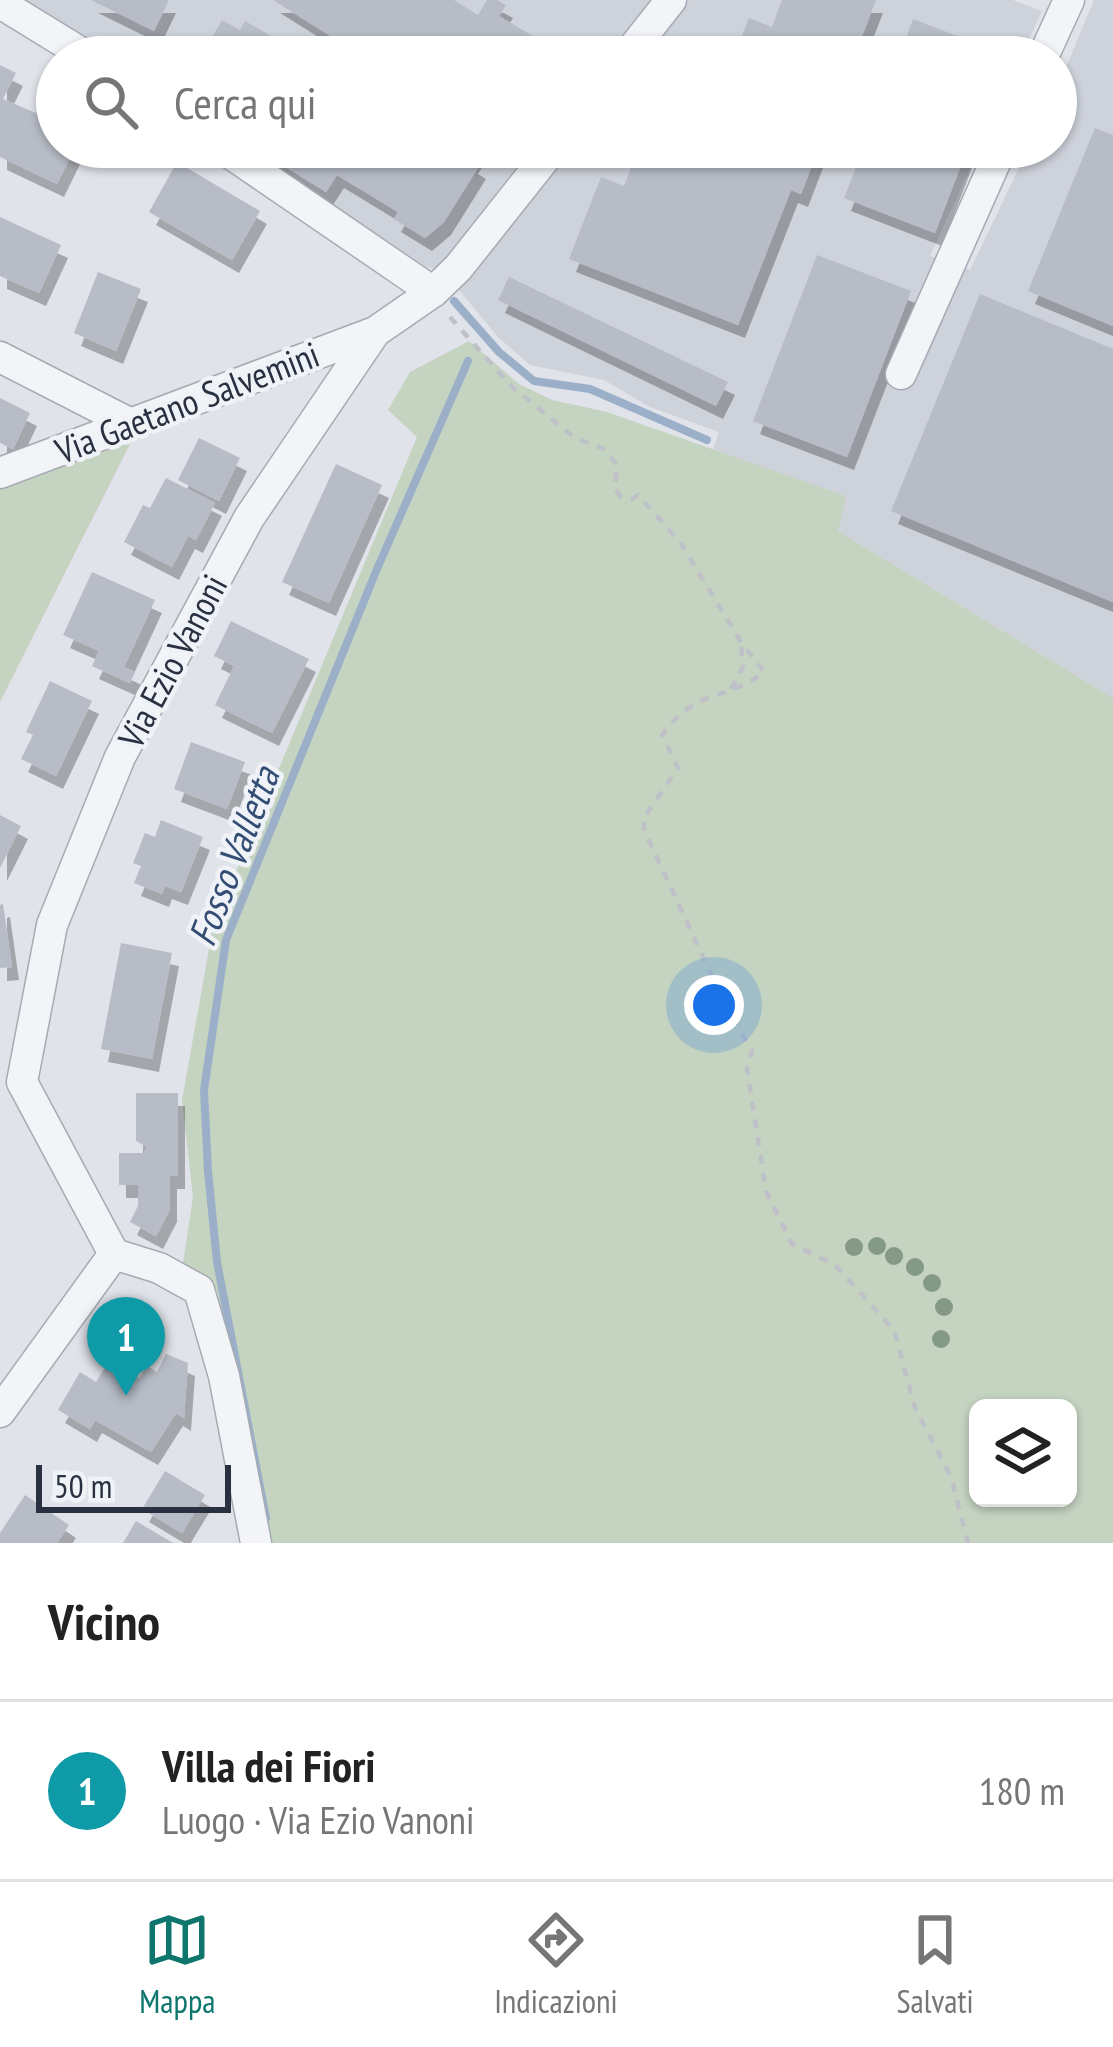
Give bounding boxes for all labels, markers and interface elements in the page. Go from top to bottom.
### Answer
search box [36,36,1077,168]
icon: search [78,69,144,135]
text: Cerca qui [174,73,317,131]
street label: Via Gaetano Salvemini [48,330,326,474]
street label: Via Ezio Vanoni [106,566,237,757]
water label: Fosso Valletta [176,757,291,952]
your location [684,975,744,1035]
pin: 1 [87,1297,165,1396]
map controls [969,1399,1077,1507]
button: layers [969,1399,1077,1507]
scale bar [36,1459,231,1512]
text: 50 m [54,1464,112,1507]
text: Vicino [48,1588,160,1654]
text: Villa dei Fiori [162,1736,375,1794]
text: 1 [78,1765,96,1816]
text: 180 m [979,1765,1065,1816]
text: Luogo · Via Ezio Vanoni [162,1794,474,1845]
tab: Mappa [139,1907,215,2022]
tab: Indicazioni [494,1907,618,2022]
tab: Salvati [896,1907,974,2022]

